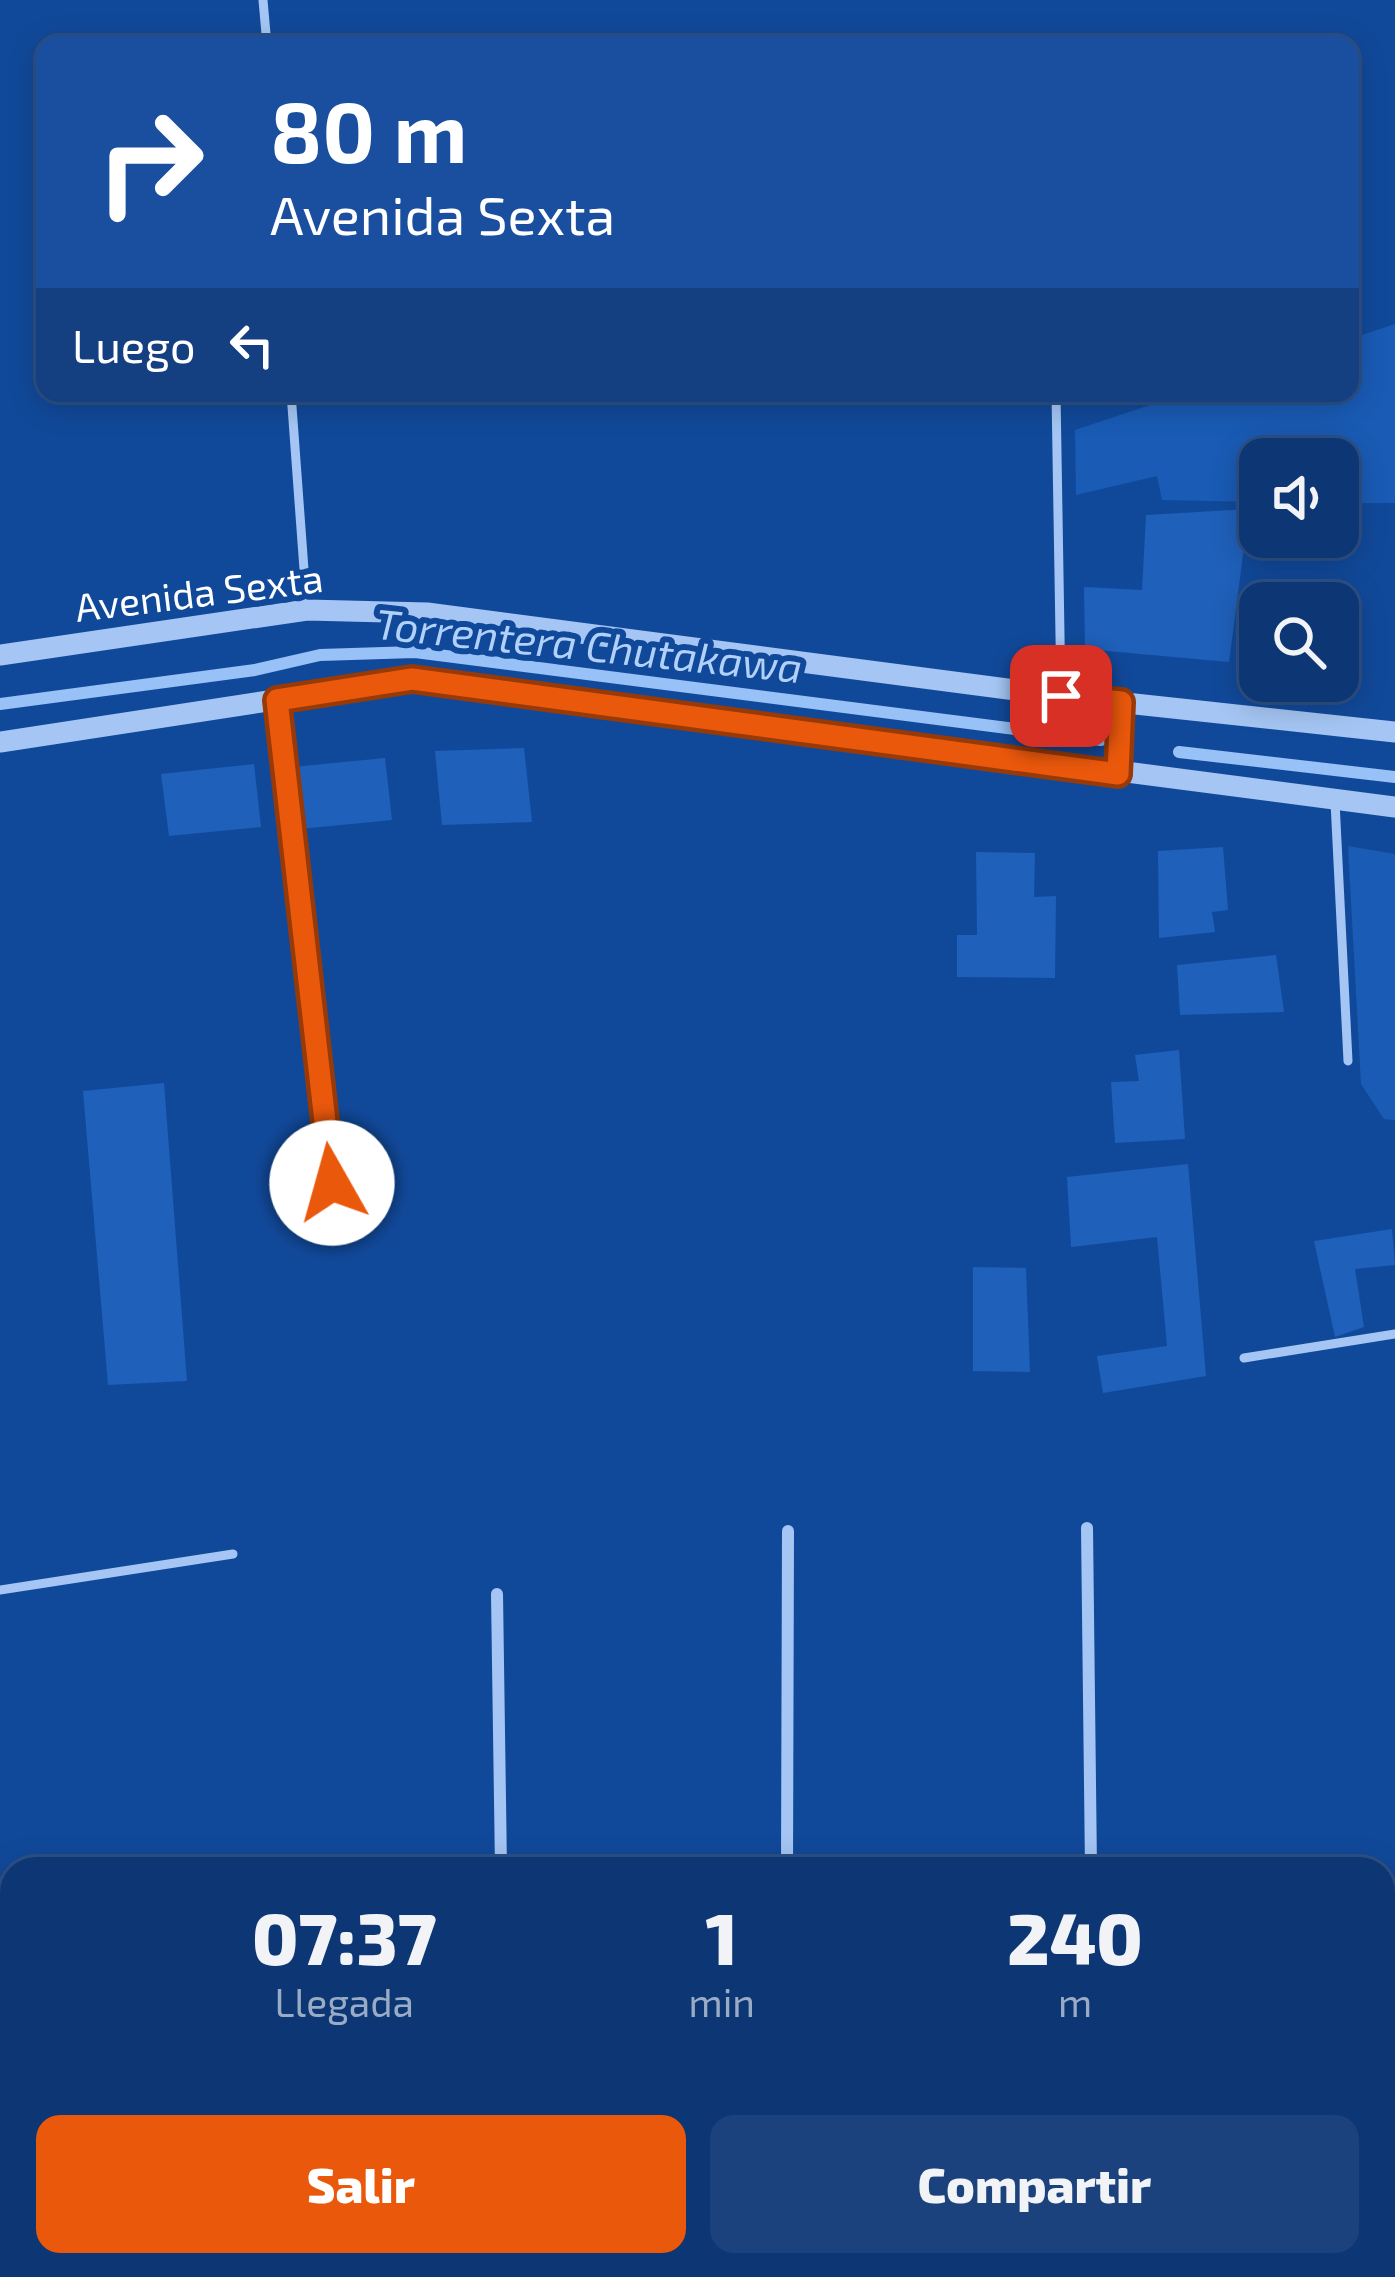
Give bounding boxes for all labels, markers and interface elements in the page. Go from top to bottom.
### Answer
text: 80 m [270,79,467,180]
icon: right [72,84,228,240]
text: Avenida Sexta [270,181,615,246]
icon: left [219,312,285,378]
text: Luego [72,318,195,372]
map controls [1239,438,1359,702]
button: sound [1239,438,1359,558]
street label: Avenida Sexta [72,553,325,630]
button: search [1239,582,1359,702]
water label: Torrentera Chutakawa [373,597,805,691]
pin [1010,645,1112,747]
icon: arrive [1028,663,1094,729]
position arrow [269,1120,395,1246]
text: 07:37 [252,1893,436,1979]
text: 1 [705,1893,738,1979]
text: 240 [1007,1893,1143,1979]
text: Llegada [275,1978,414,2025]
text: min [688,1978,755,2025]
text: m [1058,1978,1092,2025]
button: Salir [36,2115,686,2253]
button: Compartir [710,2115,1359,2253]

